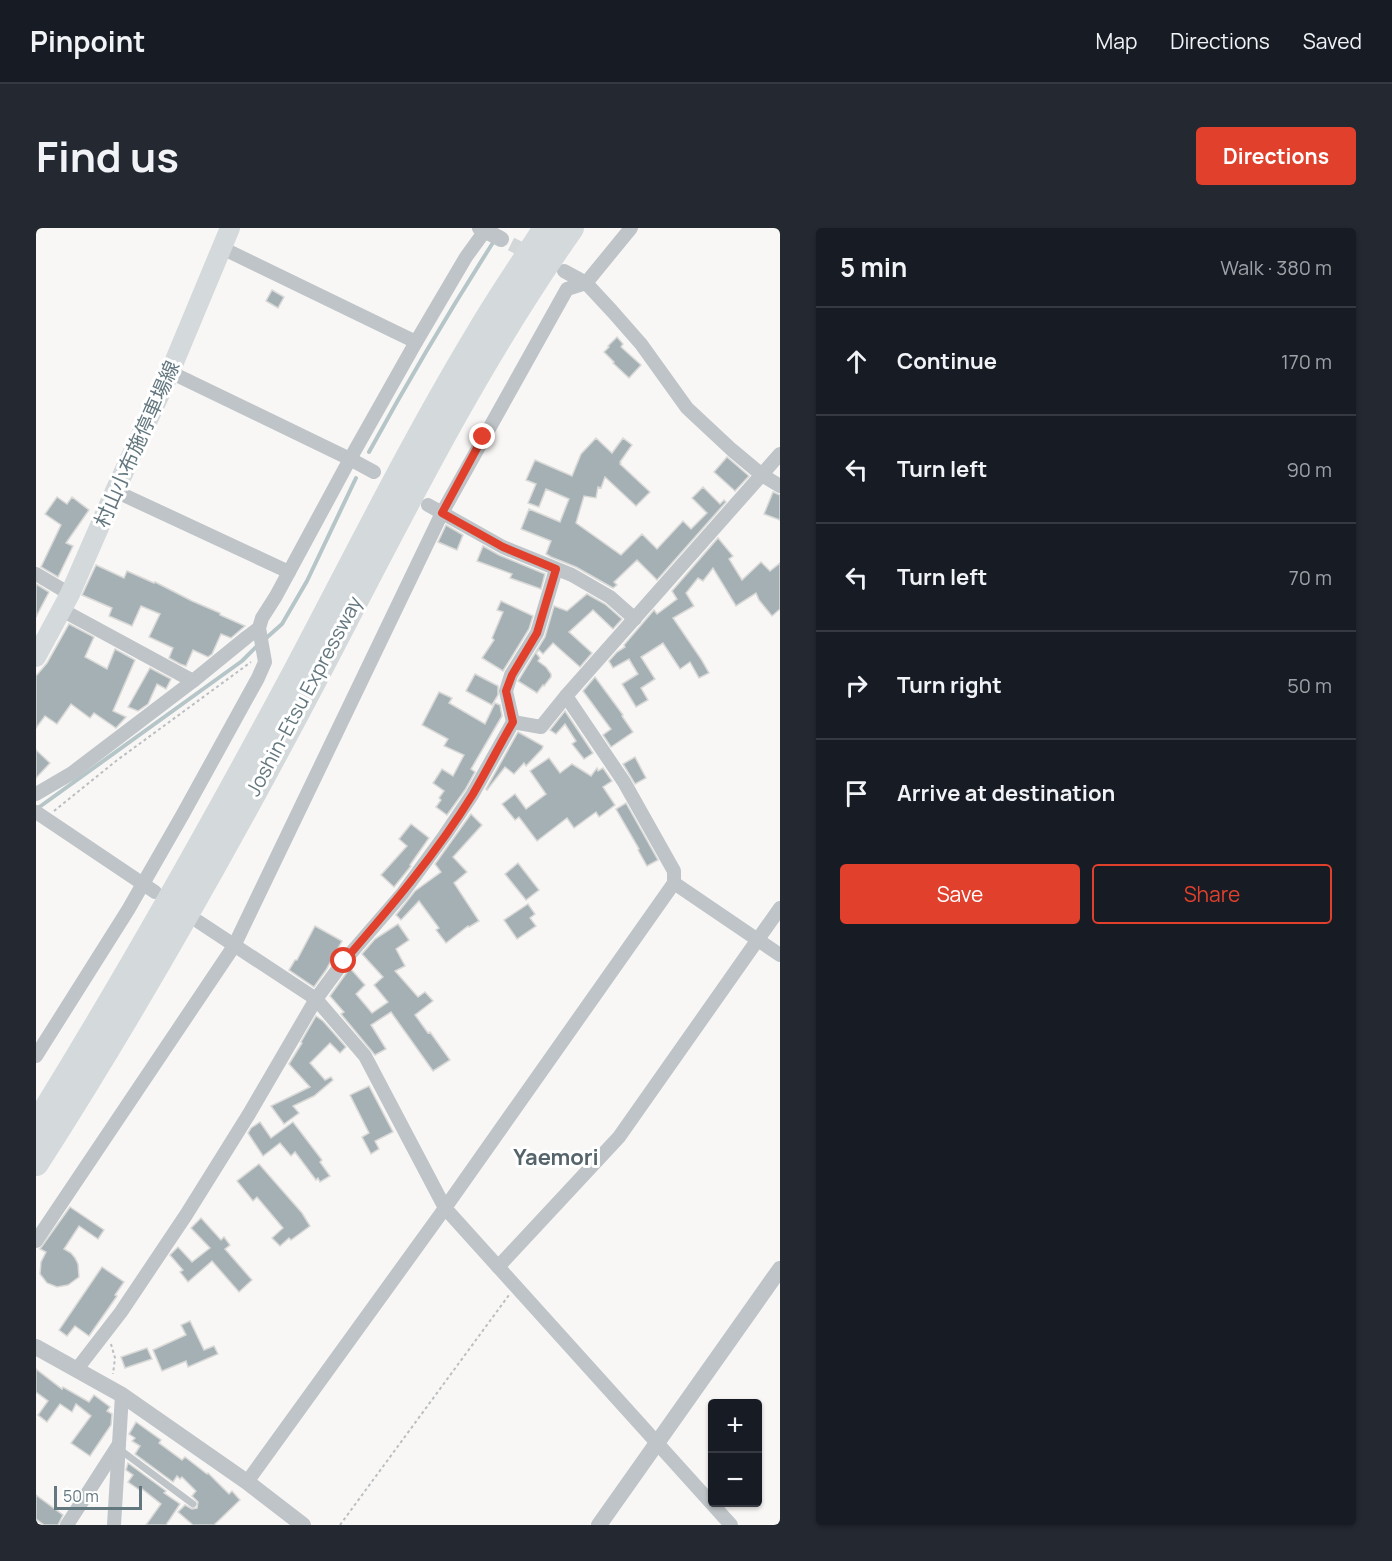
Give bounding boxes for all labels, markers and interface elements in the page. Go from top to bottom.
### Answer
text: Pinpoint [30,22,145,60]
text: Map [1096,27,1137,55]
text: Directions [1170,27,1270,55]
text: Saved [1303,27,1362,55]
text: Find us [36,127,179,185]
button: Directions [1196,127,1356,185]
text: 5 min [840,249,907,285]
text: Walk · 380 m [1220,254,1332,281]
icon: ahead [840,345,873,378]
text: Continue [897,346,997,376]
text: 170 m [1281,348,1332,375]
street label: 村山小布施停車場線 [88,356,185,532]
route end [469,423,495,449]
icon: left [840,453,873,486]
text: Turn left [897,454,987,484]
text: 90 m [1286,456,1332,483]
icon: left [840,561,873,594]
text: Turn left [897,562,987,592]
text: 70 m [1289,564,1332,591]
street label: Joshin-Etsu Expressway [239,591,368,801]
icon: right [840,669,873,702]
text: Turn right [897,670,1002,700]
text: 50 m [1287,672,1332,699]
icon: arrive [840,777,873,810]
text: Arrive at destination [897,778,1115,808]
button: Save [840,864,1080,924]
button: Share [1092,864,1332,924]
route start [330,947,356,973]
district label: Yaemori [513,1142,599,1172]
map controls [708,1399,762,1507]
button: + [708,1399,762,1453]
button: − [708,1453,762,1507]
scale bar [54,1483,142,1510]
text: 50 m [63,1485,99,1507]

